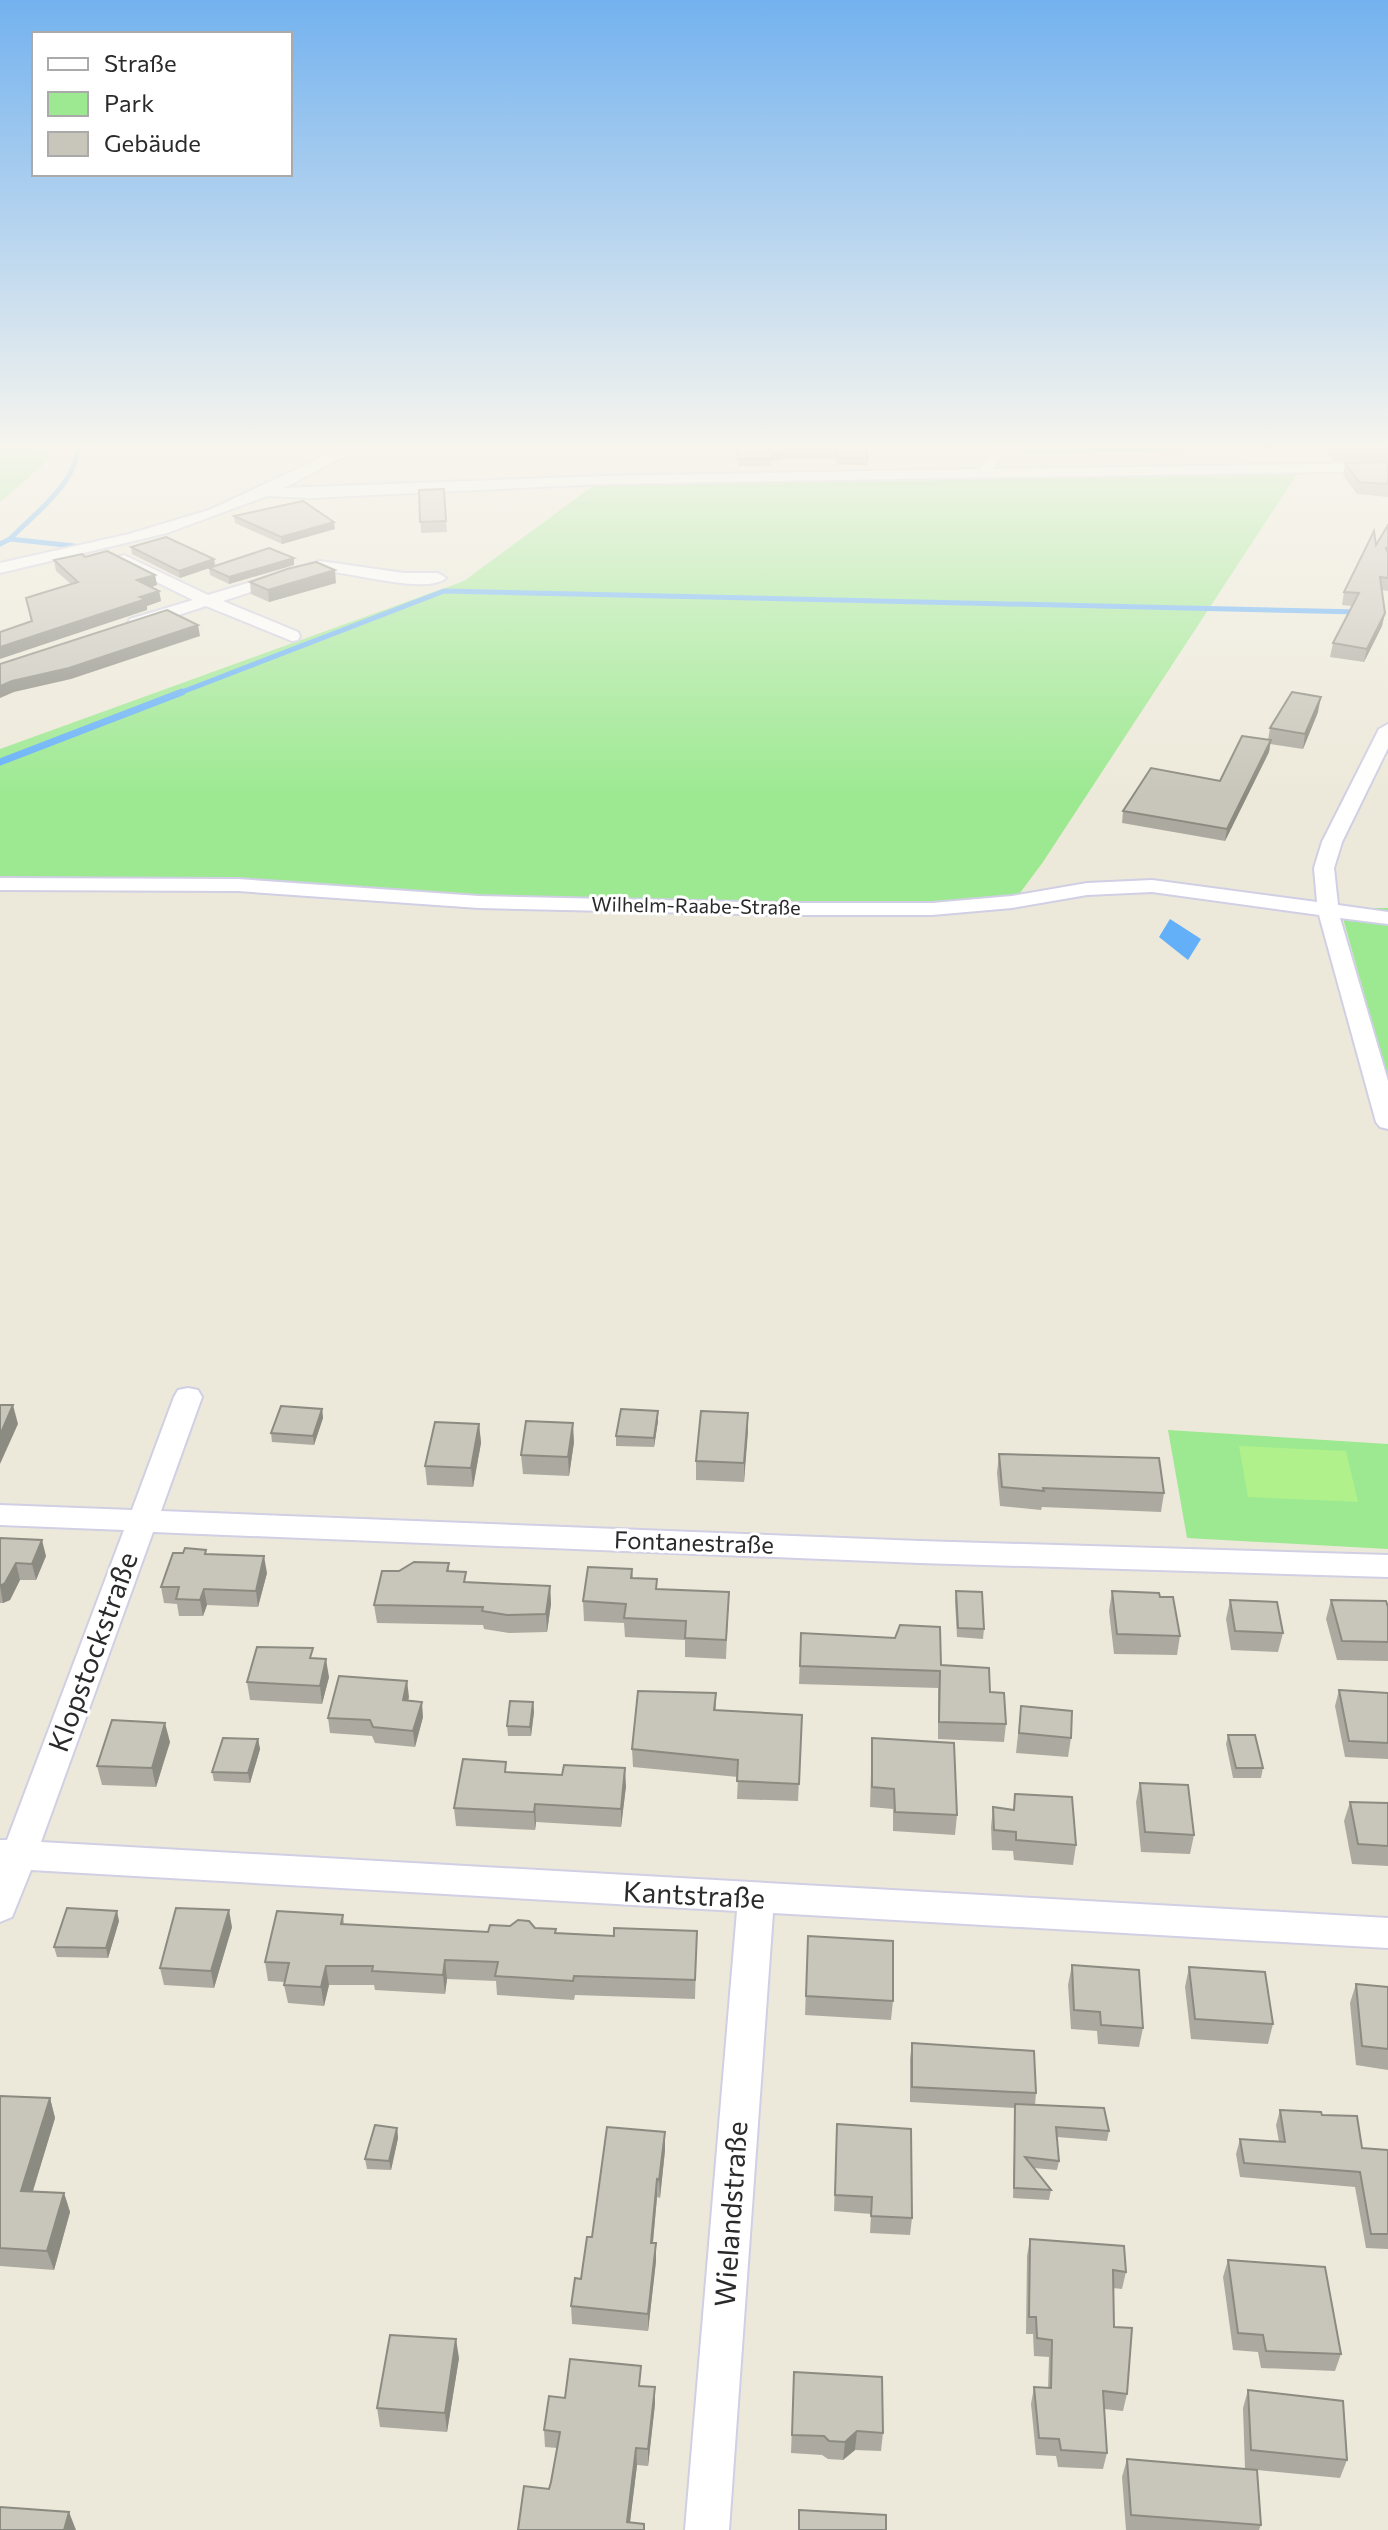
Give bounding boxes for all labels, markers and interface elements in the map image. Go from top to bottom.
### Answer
legend [32,32,292,176]
text: Straße [104,48,177,77]
text: Park [104,88,154,117]
text: Gebäude [104,128,201,157]
street label: Wilhelm-Raabe-Straße [591,891,801,919]
street label: Fontanestraße [614,1524,774,1559]
street label: Klopstockstraße [40,1547,144,1756]
street label: Kantstraße [622,1873,766,1915]
street label: Wielandstraße [707,2120,753,2308]

